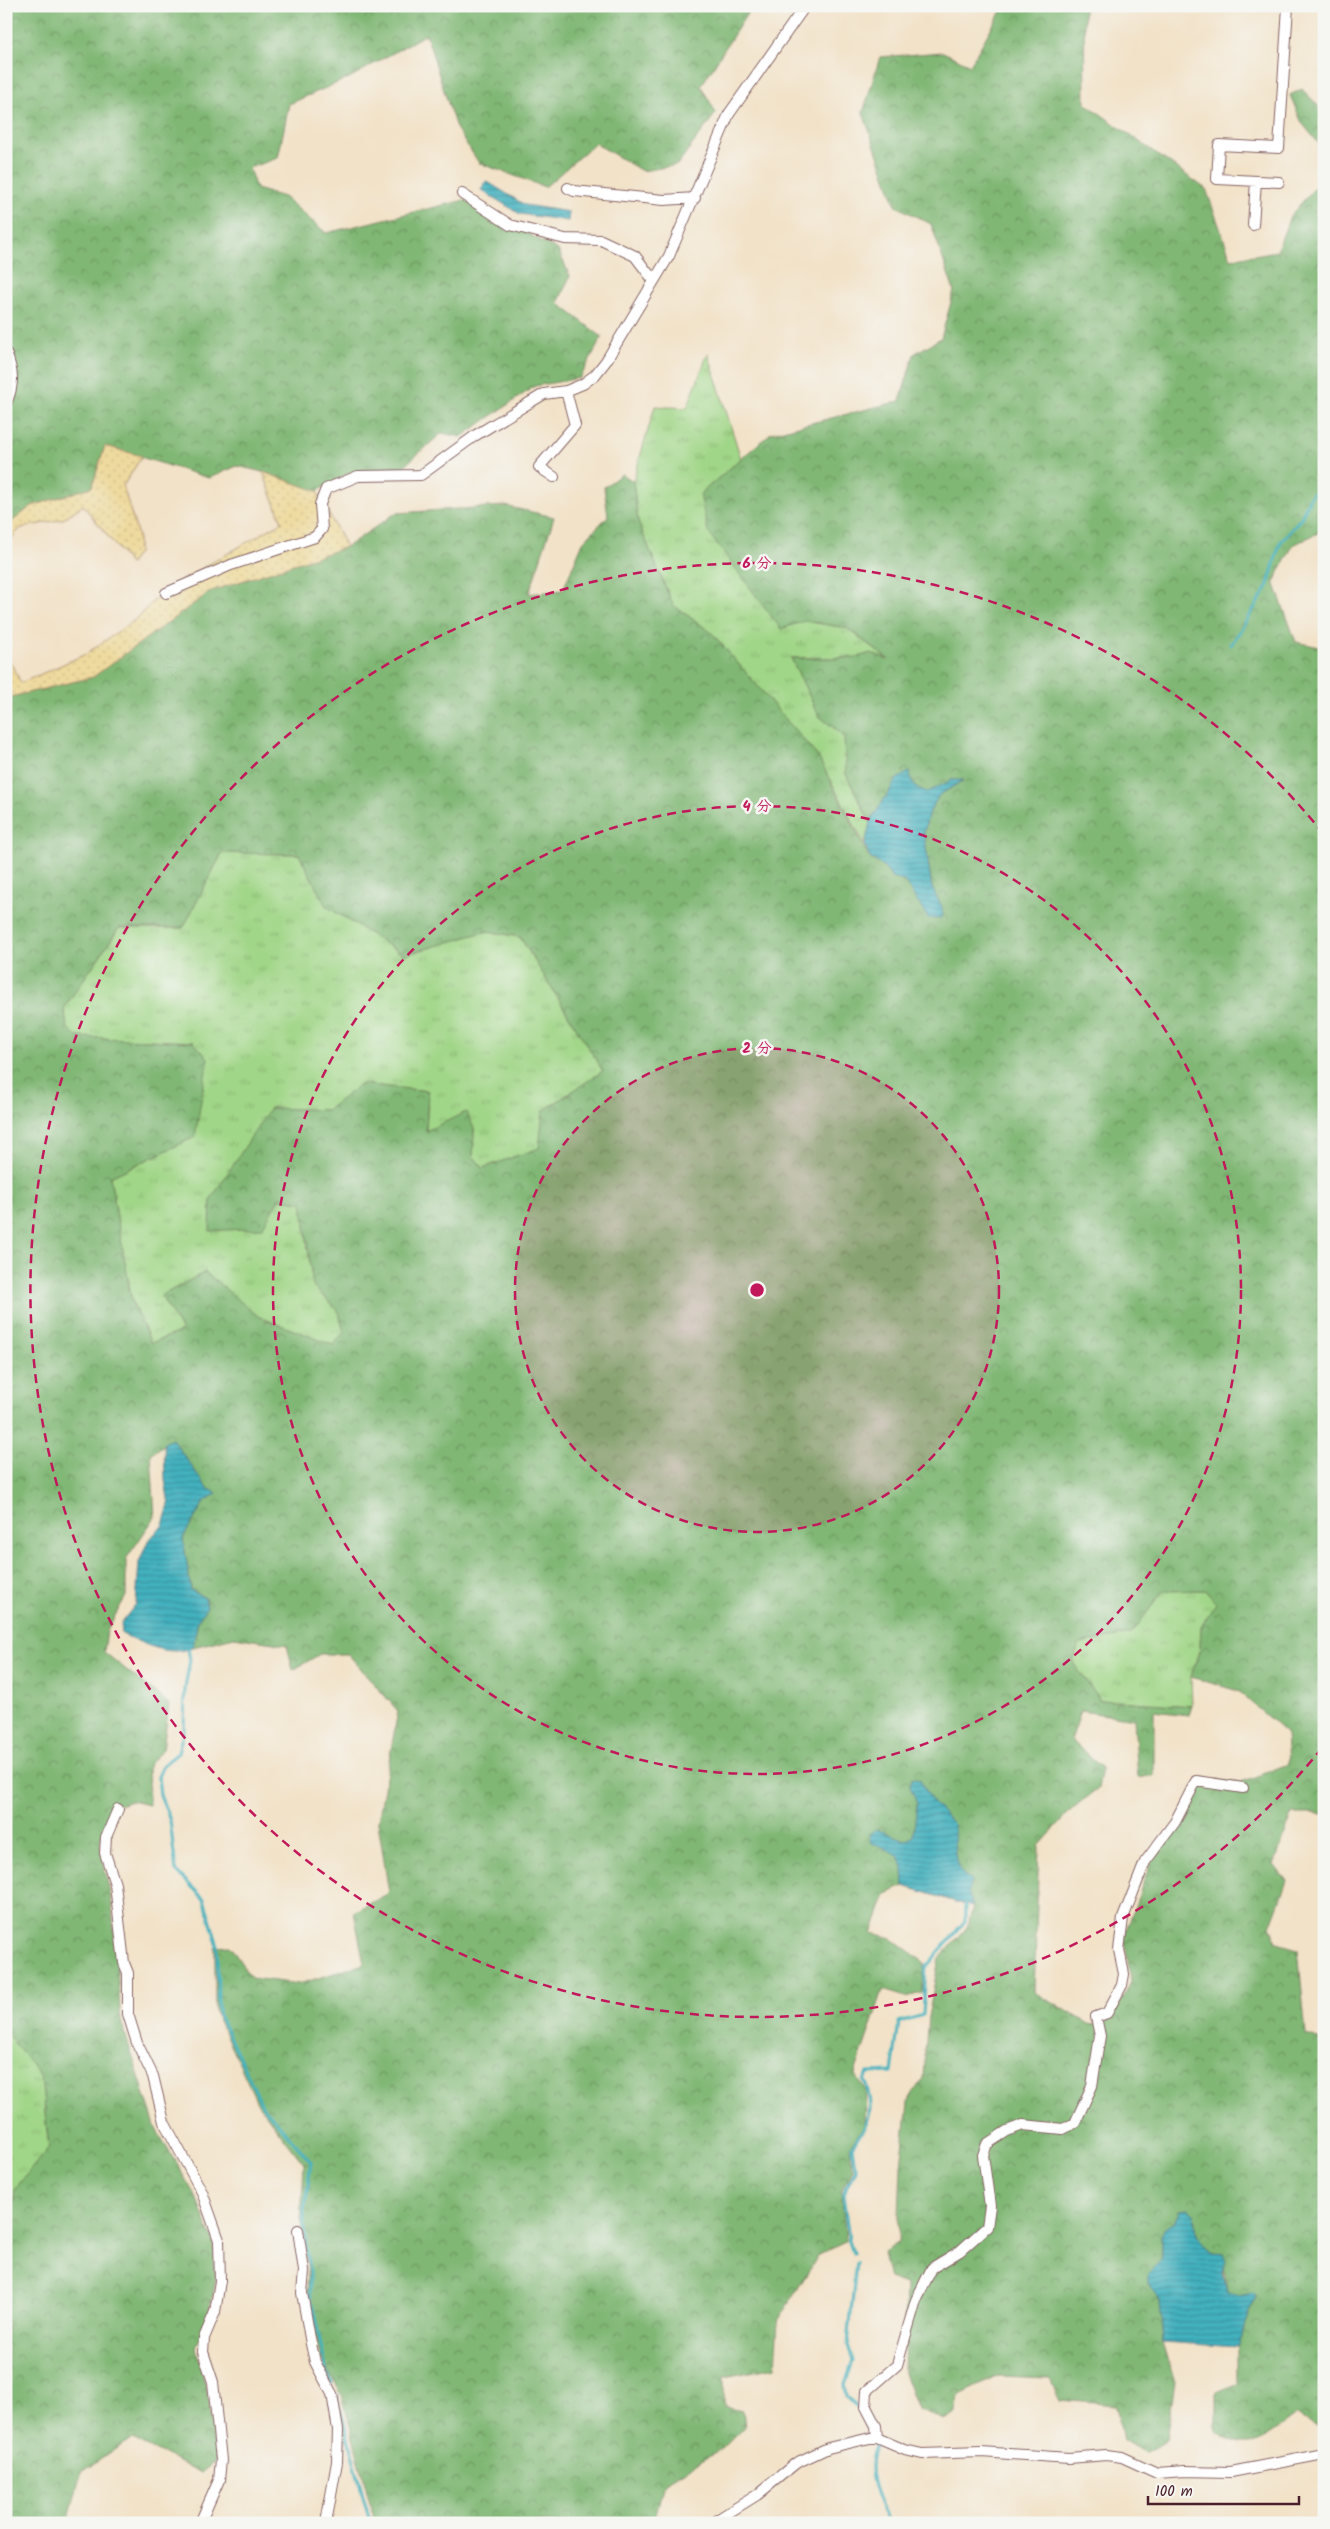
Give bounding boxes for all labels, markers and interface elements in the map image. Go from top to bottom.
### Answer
text: 6 分 [743,552,771,576]
text: 4 分 [743,795,771,819]
text: 2 分 [742,1037,772,1061]
centre of rings [748,1281,766,1299]
scale bar [1148,2474,1299,2506]
text: 100 m [1155,2480,1193,2504]

